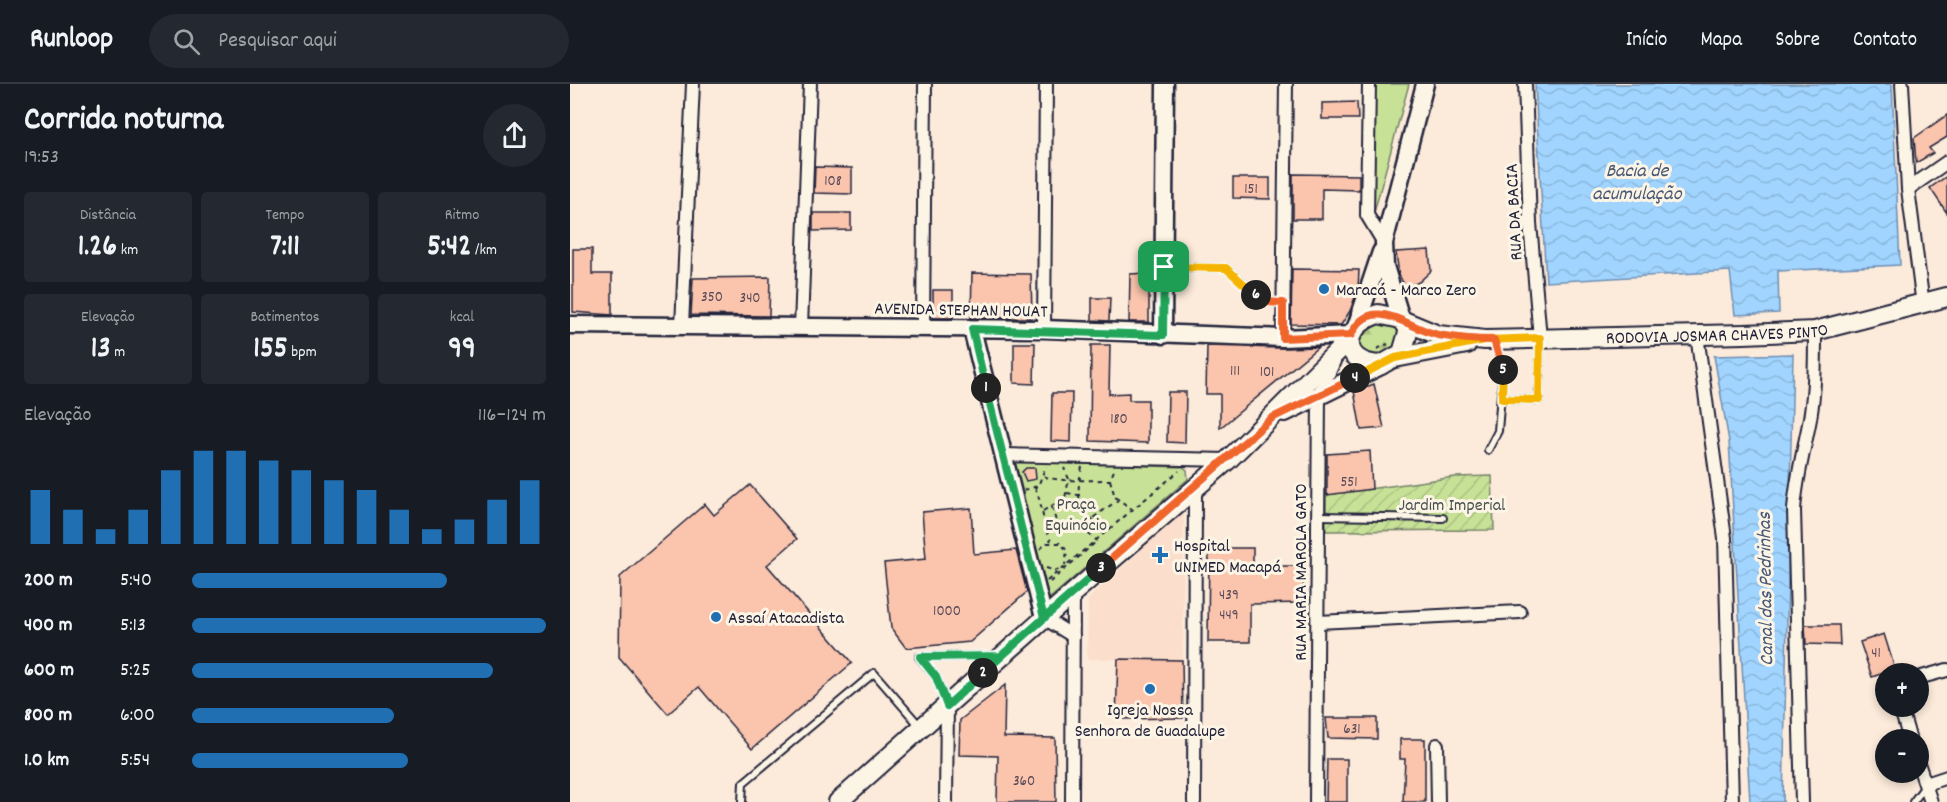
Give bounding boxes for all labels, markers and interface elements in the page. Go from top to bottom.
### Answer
search box [149,14,569,68]
text: Runloop [30,21,113,61]
icon: search [170,25,203,58]
text: Pesquisar aqui [218,26,337,57]
text: Início [1626,26,1667,56]
text: Mapa [1700,26,1742,56]
text: Sobre [1775,26,1820,56]
text: Contato [1853,26,1917,56]
text: Corrida noturna [24,98,223,145]
button: share [483,104,546,167]
text: 19:53 [24,144,59,172]
water label: Bacia de acumulação [1592,158,1683,209]
street label: RUA DA BACIA [1500,162,1531,261]
house number: 108 [824,171,842,193]
house number: 151 [1244,179,1258,201]
text: Distância [80,204,136,227]
text: Tempo [266,204,304,227]
text: Ritmo [445,204,479,227]
text: 1.26 [78,227,117,270]
text: 7:11 [270,227,300,270]
text: 5:42 [427,227,471,270]
text: km [117,239,138,262]
text: /km [471,239,497,262]
pin [1138,241,1189,292]
icon: arrive [1147,250,1180,283]
place label: Maracá - Marco Zero [1336,279,1476,304]
pin: 6 [1241,280,1271,310]
marker: Maracá - Marco Zero [1317,282,1331,296]
text: 6 [1252,283,1260,306]
house number: 350 [701,287,723,309]
house number: 340 [739,288,761,310]
street label: AVENIDA STEPHAN HOUAT [874,297,1048,326]
text: Elevação [81,306,135,329]
text: Batimentos [250,306,320,329]
text: kcal [450,306,474,329]
street label: RODOVIA JOSMAR CHAVES PINTO [1606,318,1831,352]
text: 13 [91,329,111,372]
text: 155 [253,329,288,372]
text: 99 [448,329,476,372]
text: m [111,341,125,364]
text: bpm [288,341,317,364]
pin: 5 [1488,355,1518,385]
text: 5 [1499,358,1507,381]
house number: 111 [1230,361,1240,383]
house number: 101 [1260,362,1274,384]
pin: 4 [1340,363,1370,393]
text: 4 [1352,366,1358,389]
pin: 1 [971,373,1001,403]
text: 1 [984,376,988,399]
text: Elevação [24,402,91,430]
text: 116–124 m [478,402,546,430]
house number: 180 [1110,409,1128,431]
house number: 551 [1340,472,1358,494]
street label: RUA MARIA MAROLA GATO [1290,483,1315,661]
park label: Praça Equinócio [1045,493,1107,539]
park label: Jardim Imperial [1399,494,1506,519]
water label: Canal das Pedrinhas [1752,511,1782,666]
place label: Hospital UNIMED Macapá [1174,535,1281,581]
marker: Hospital UNIMED Macapá [1151,546,1169,564]
pin: 3 [1086,553,1116,583]
text: 3 [1097,556,1105,579]
text: 200 m [24,567,73,595]
text: 5:40 [120,567,152,595]
house number: 439 [1219,585,1239,607]
house number: 1000 [933,601,961,623]
house number: 449 [1219,605,1239,627]
place label: Assaí Atacadista [728,607,844,632]
marker: Assaí Atacadista [709,610,723,624]
text: 400 m [24,612,72,640]
text: 5:13 [120,612,146,640]
house number: 41 [1871,643,1881,665]
text: 600 m [24,657,74,685]
text: 5:25 [120,657,151,685]
pin: 2 [968,658,998,688]
text: 2 [980,661,987,684]
map controls [1875,663,1929,783]
button: + [1875,663,1929,717]
marker: Igreja Nossa Senhora de Guadalupe [1143,682,1157,696]
place label: Igreja Nossa Senhora de Guadalupe [1075,699,1225,745]
text: 800 m [24,702,72,730]
text: 6:00 [120,702,155,730]
house number: 631 [1343,719,1361,741]
button: − [1875,729,1929,783]
text: 1.0 km [24,747,69,775]
text: 5:54 [120,747,150,775]
house number: 360 [1013,771,1035,793]

